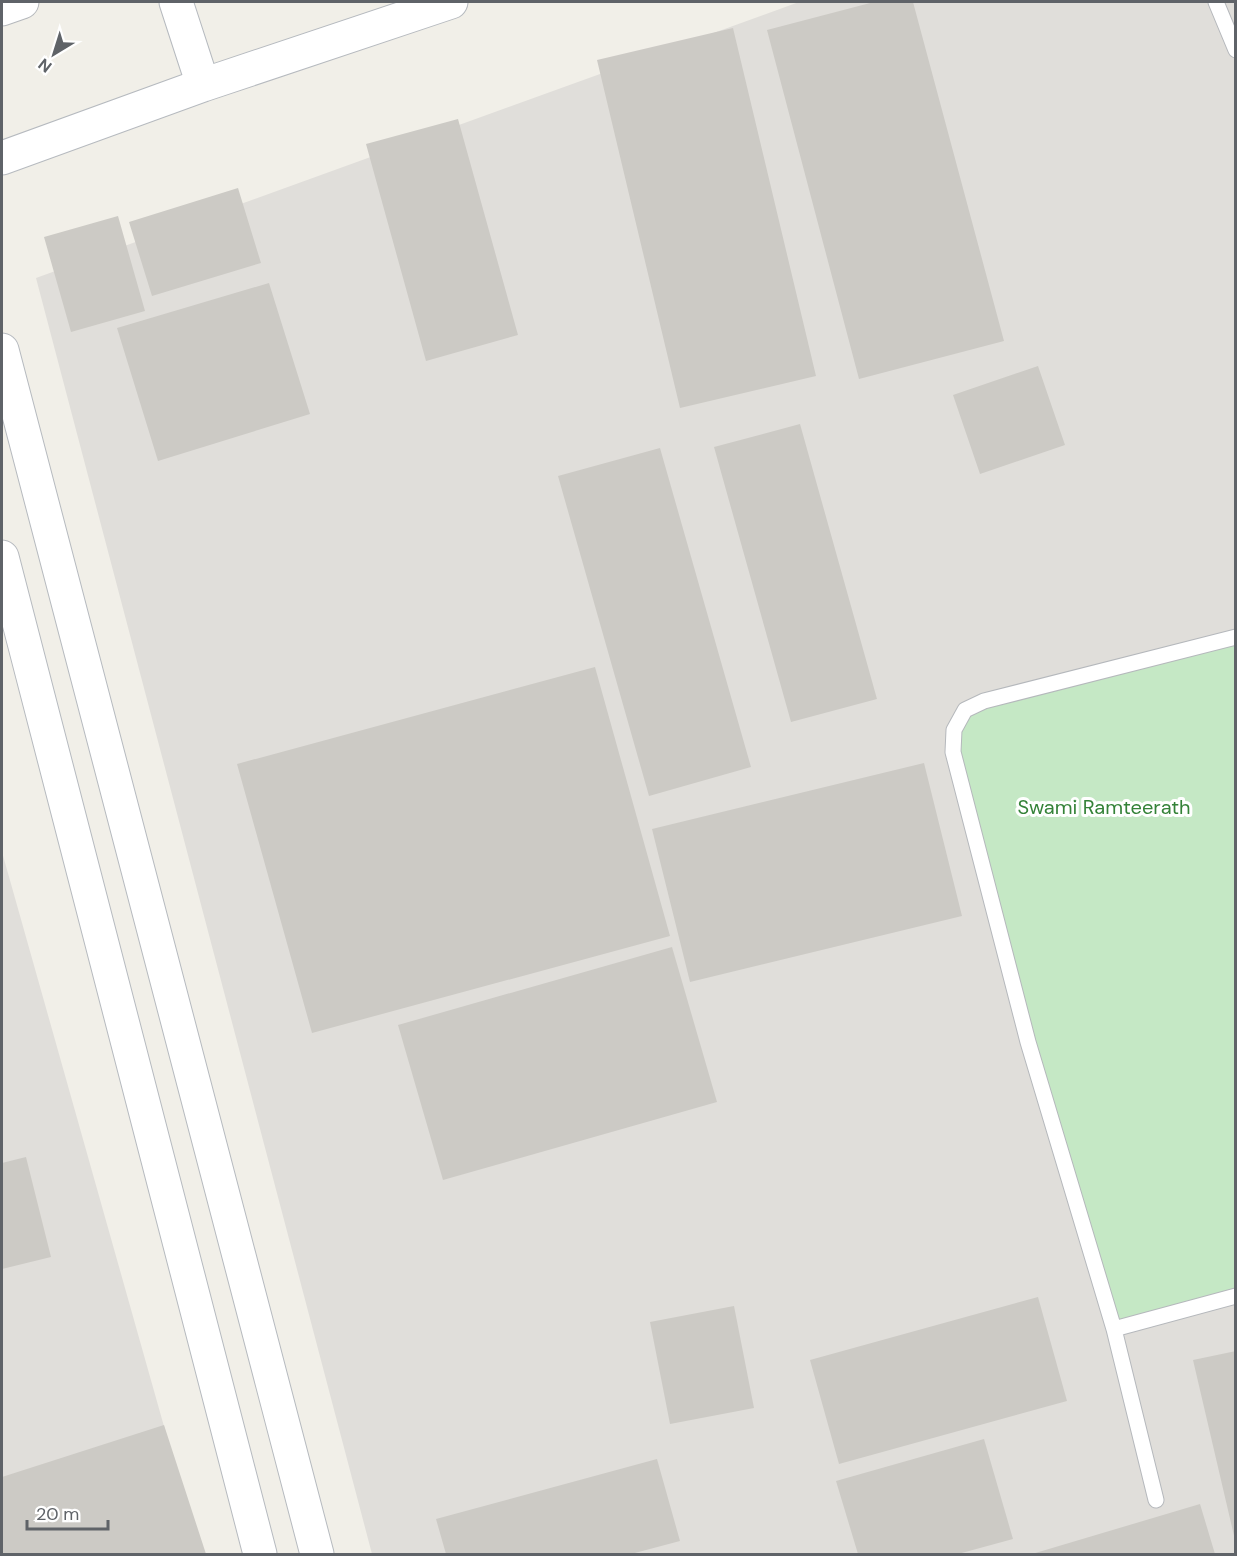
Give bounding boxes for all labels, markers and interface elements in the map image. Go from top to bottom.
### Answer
north arrow [24,24,84,84]
text: N [34,54,56,77]
park label: Swami Ramteerath [1017,794,1191,820]
scale bar [27,1493,108,1531]
text: 20 m [36,1502,79,1526]

